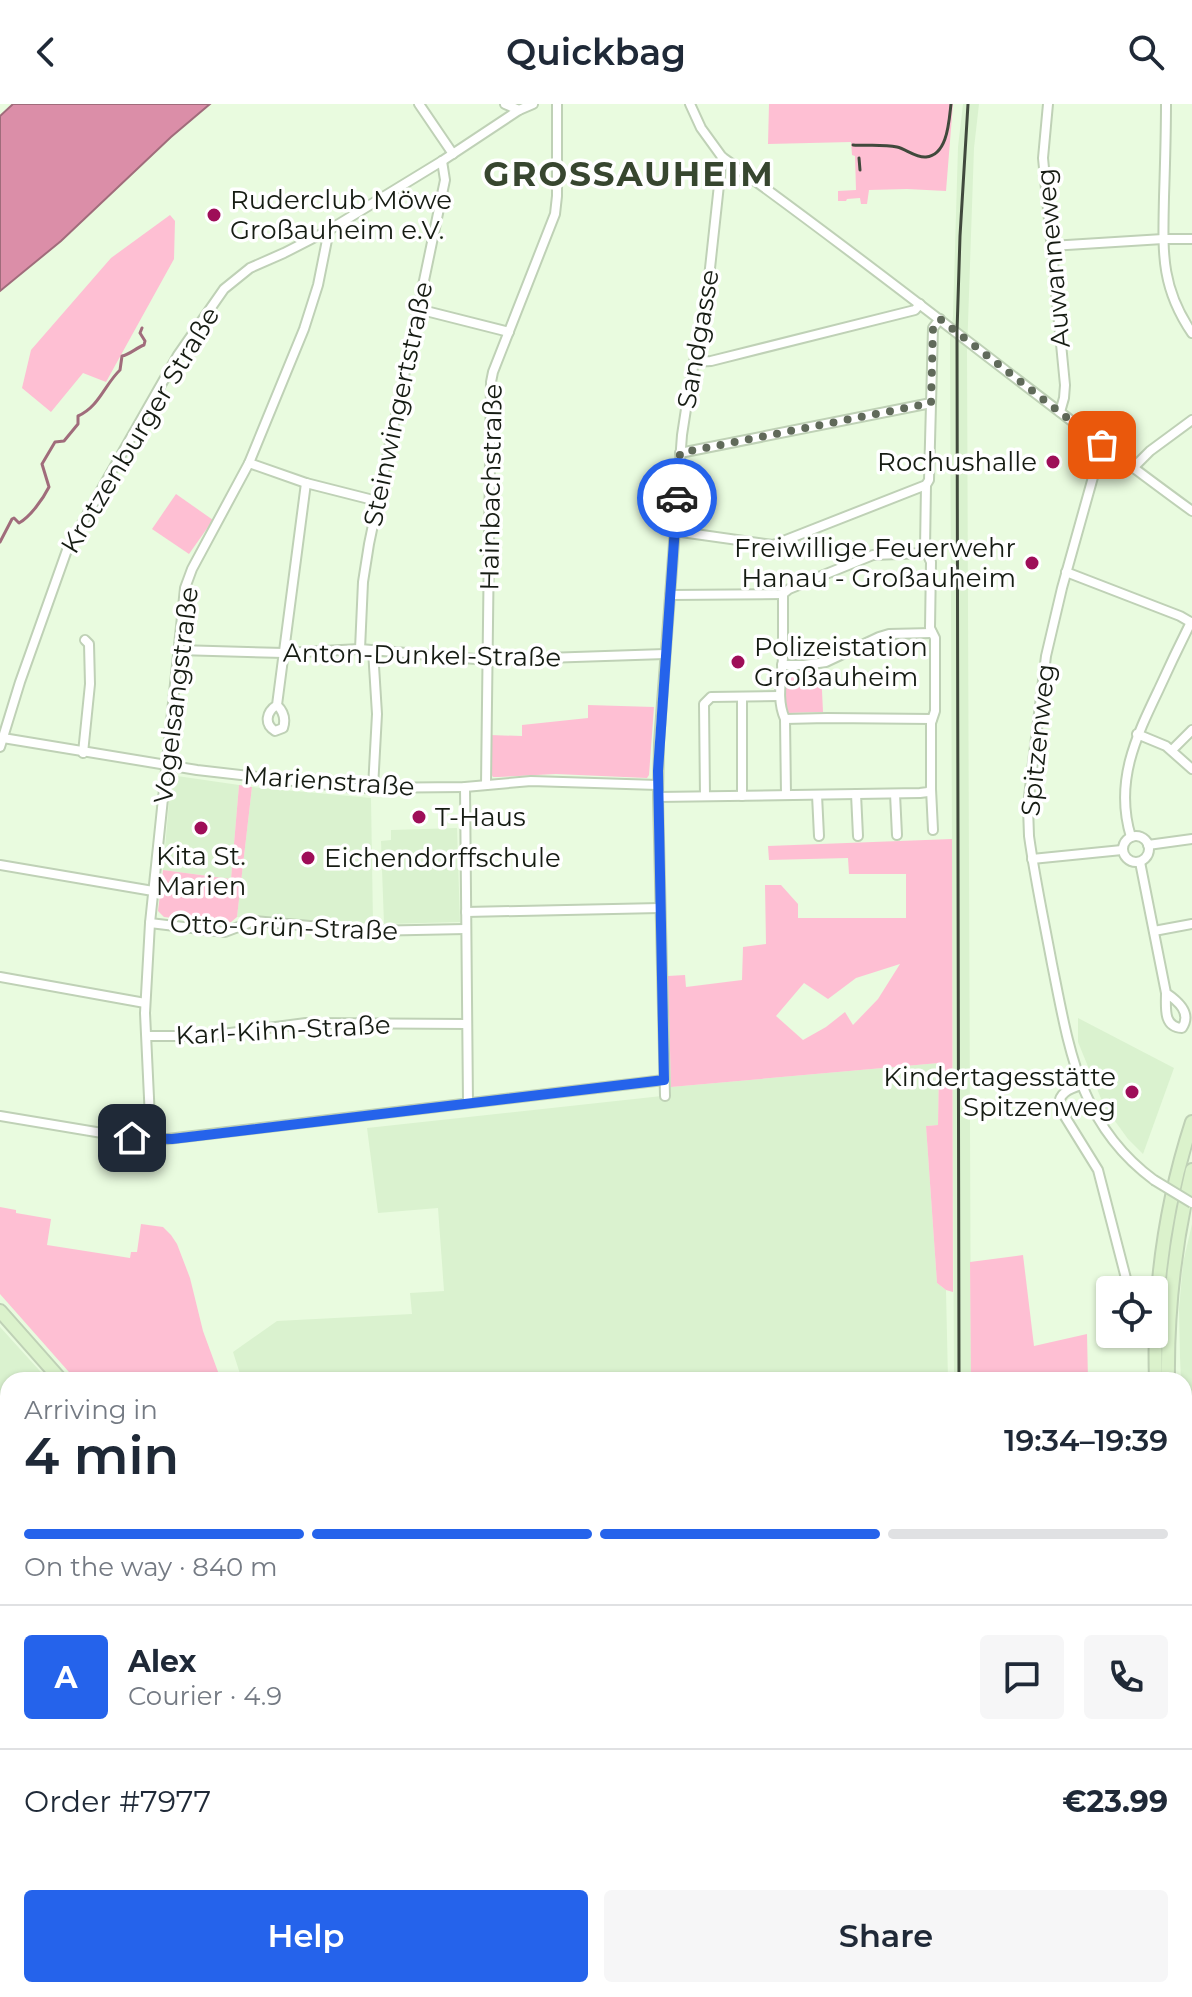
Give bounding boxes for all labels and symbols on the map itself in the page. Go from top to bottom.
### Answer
district label: GROSSAUHEIM [483,153,775,195]
street label: Auwanneweg [1029,167,1077,349]
place label: Ruderclub Möwe Großauheim e.V. [230,184,452,246]
marker: Ruderclub Möwe Großauheim e.V. [205,206,223,224]
street label: Sandgasse [670,267,726,411]
street label: Steinwingertstraße [356,279,440,529]
street label: Krotzenburger Straße [54,301,226,559]
street label: Hainbachstraße [473,383,509,591]
pin [1068,411,1136,479]
place label: Rochushalle [877,446,1037,478]
marker: Rochushalle [1044,453,1062,471]
courier [637,458,717,538]
place label: Freiwillige Feuerwehr Hanau - Großauheim [734,532,1016,594]
marker: Freiwillige Feuerwehr Hanau - Großauheim [1023,554,1041,572]
street label: Vogelsangstraße [147,585,205,805]
place label: Polizeistation Großauheim [754,631,928,693]
street label: Anton-Dunkel-Straße [283,637,561,673]
marker: Polizeistation Großauheim [729,653,747,671]
street label: Spitzenweg [1014,662,1062,818]
street label: Marienstraße [242,759,416,803]
place label: T-Haus [435,801,526,833]
marker: T-Haus [410,808,428,826]
marker: Kita St. Marien [192,819,210,837]
place label: Kita St. Marien [156,840,246,902]
place label: Eichendorffschule [324,842,561,874]
marker: Eichendorffschule [299,849,317,867]
street label: Otto-Grün-Straße [169,907,399,947]
street label: Karl-Kihn-Straße [175,1008,391,1052]
place label: Kindertagesstätte Spitzenweg [883,1061,1116,1123]
marker: Kindertagesstätte Spitzenweg [1123,1083,1141,1101]
pin [98,1104,166,1172]

